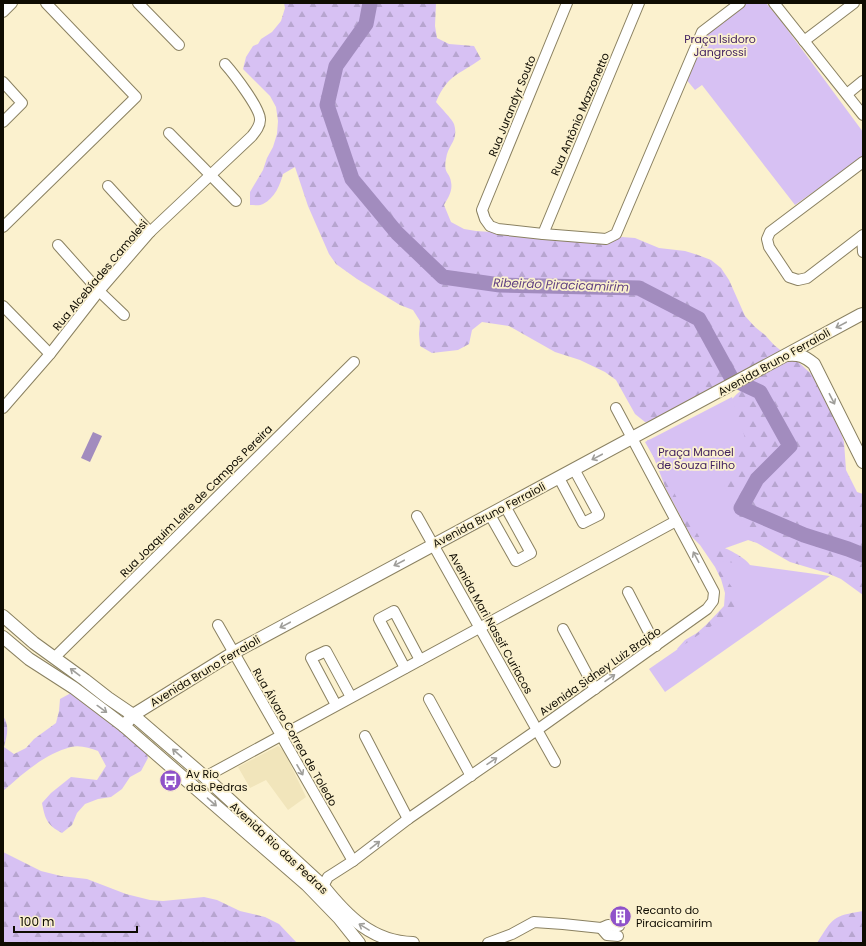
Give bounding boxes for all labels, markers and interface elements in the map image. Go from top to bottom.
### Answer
park label: Praça Isidoro Jangrossi [684,31,756,60]
street label: Rua Antônio Mazzonetto [547,50,613,178]
street label: Rua Jurandyr Souto [484,53,540,159]
street label: Rua Alcebíades Camolesi [49,216,151,334]
water label: Ribeirão Piracicamirim [493,274,629,295]
one-way arrow [835,322,847,329]
street label: Avenida Bruno Ferraioli [715,324,833,400]
one-way arrow [828,393,836,405]
street label: Rua Joaquim Leite de Campos Pereira [116,421,276,581]
park label: Praça Manoel de Souza Filho [657,444,735,473]
one-way arrow [592,454,604,461]
street label: Avenida Bruno Ferraioli [430,478,549,552]
street label: Avenida Mari Nassif Curiacos [445,549,537,697]
one-way arrow [691,552,699,564]
one-way arrow [393,560,405,568]
one-way arrow [279,622,291,629]
street label: Avenida Sidney Luiz Brajão [536,623,664,719]
street label: Avenida Bruno Ferraioli [147,632,263,710]
street label: Rua Álvaro Correa de Toledo [249,665,341,809]
one-way arrow [70,668,81,676]
one-way arrow [604,674,615,682]
one-way arrow [97,705,108,713]
one-way arrow [172,748,182,758]
one-way arrow [486,757,497,765]
one-way arrow [297,764,305,776]
place label: Av Rio das Pedras [186,766,248,795]
bus stop icon: Av Rio das Pedras [157,767,183,793]
one-way arrow [207,798,217,807]
street label: Avenida Rio das Pedras [226,798,332,898]
one-way arrow [369,840,380,849]
place label: Recanto do Piracicamirim [636,902,712,931]
building icon: Recanto do Piracicamirim [608,903,634,929]
scale bar [14,908,137,934]
text: 100 m [20,913,54,930]
one-way arrow [358,923,370,931]

